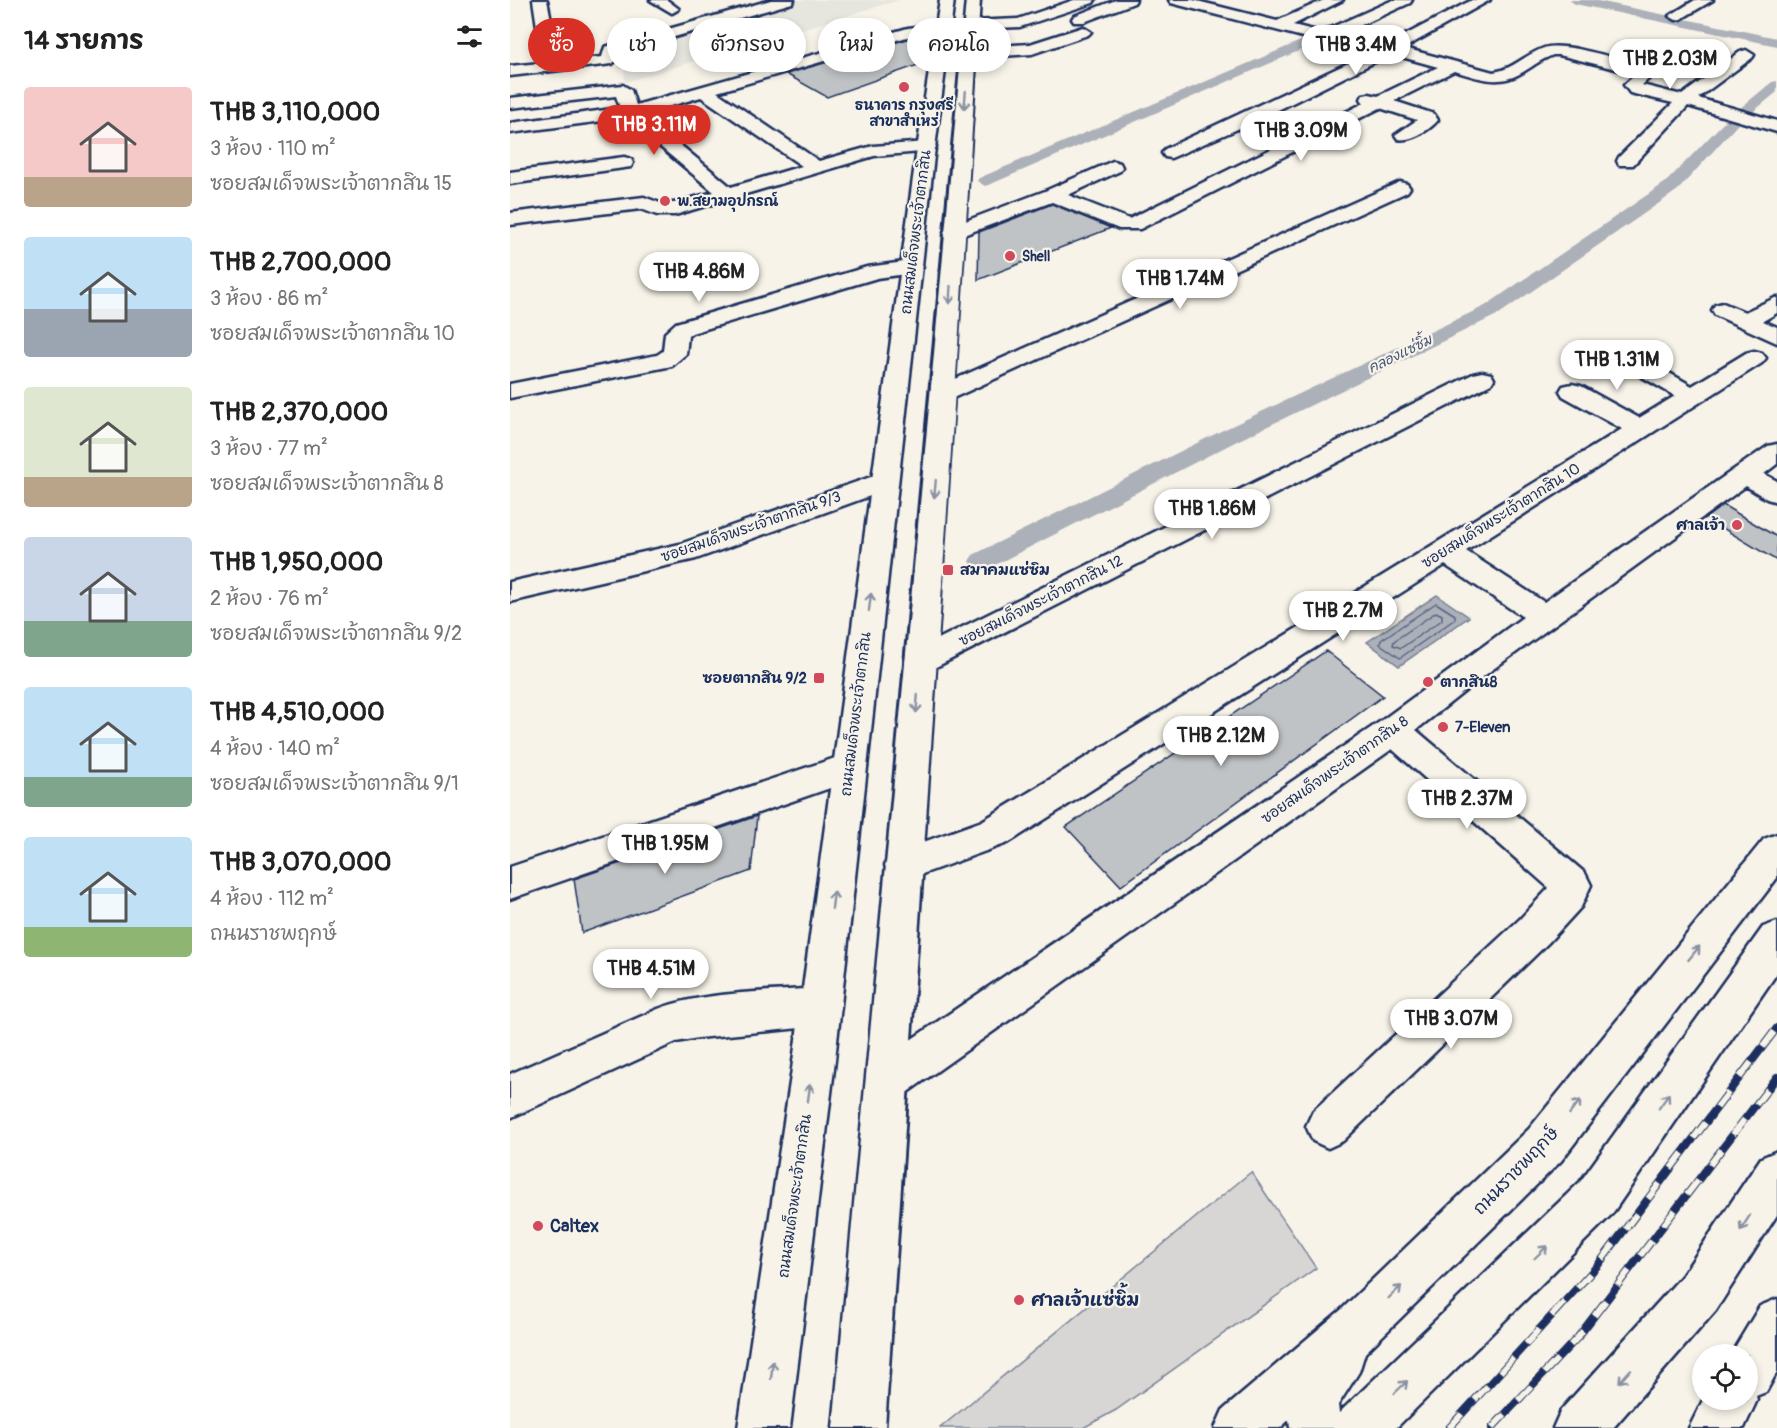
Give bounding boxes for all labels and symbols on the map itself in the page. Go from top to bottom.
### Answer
pin: THB 3.4M [1294,25,1418,76]
pin: THB 2.03M [1601,39,1739,90]
marker: ธนาคาร กรุงศรี สาขาสำเหร่ [897,80,911,94]
one-way arrow [959,90,970,110]
place label: ธนาคาร กรุงศรี สาขาสำเหร่ [855,95,954,130]
pin: THB 3.11M [585,105,723,156]
pin: THB 3.09M [1232,111,1370,162]
street label: ถนนสมเด็จพระเจ้าตากสิน [895,148,936,315]
place label: พ.สยามอุปกรณ์ [677,191,779,212]
marker: พ.สยามอุปกรณ์ [658,194,672,208]
place label: Shell [1022,248,1050,265]
marker: Shell [1003,249,1017,263]
pin: THB 4.86M [630,252,768,303]
pin: THB 1.74M [1111,259,1249,310]
one-way arrow [945,284,956,304]
water label: คลองแซ่ซิ้ม [1363,327,1436,377]
pin: THB 1.31M [1548,340,1686,391]
street label: ซอยสมเด็จพระเจ้าตากสิน 10 [1418,458,1584,573]
one-way arrow [929,478,940,498]
street label: ซอยสมเด็จพระเจ้าตากสิน 9/3 [658,486,843,567]
pin: THB 1.86M [1143,489,1281,540]
place label: ศาลเจ้า [1676,515,1725,535]
marker: ศาลเจ้า [1730,518,1744,532]
street label: ซอยสมเด็จพระเจ้าตากสิน 12 [955,550,1126,651]
place label: สมาคมแซ่ซิม [960,560,1050,580]
marker: สมาคมแซ่ซิม [941,563,955,577]
pin: THB 2.7M [1281,591,1405,642]
one-way arrow [865,593,876,613]
street label: ถนนสมเด็จพระเจ้าตากสิน [835,630,876,797]
place label: ซอยตากสิน 9/2 [703,669,807,688]
marker: ซอยตากสิน 9/2 [812,671,826,685]
place label: ตากสิน8 [1440,673,1498,692]
marker: ตากสิน8 [1421,675,1435,689]
one-way arrow [911,694,922,714]
street label: ซอยสมเด็จพระเจ้าตากสิน 8 [1257,711,1413,828]
pin: THB 2.12M [1152,716,1290,767]
place label: 7-Eleven [1455,718,1511,737]
marker: 7-Eleven [1436,720,1450,734]
pin: THB 2.37M [1398,779,1536,830]
pin: THB 1.95M [596,824,734,875]
one-way arrow [828,891,839,910]
one-way arrow [1688,946,1701,962]
pin: THB 4.51M [582,949,720,1000]
pin: THB 3.07M [1382,999,1520,1050]
one-way arrow [804,1084,815,1104]
one-way arrow [1658,1094,1670,1110]
one-way arrow [1568,1100,1581,1116]
street label: ถนนสมเด็จพระเจ้าตากสิน [773,1112,816,1279]
street label: ถนนราชพฤกษ์ [1467,1121,1564,1220]
one-way arrow [1739,1214,1751,1231]
place label: Caltex [550,1215,599,1238]
marker: Caltex [531,1219,545,1233]
one-way arrow [1534,1244,1549,1259]
place label: ศาลเจ้าแซ่ซิ้ม [1031,1282,1139,1312]
one-way arrow [1387,1284,1402,1299]
marker: ศาลเจ้าแซ่ซิ้ม [1012,1293,1026,1307]
one-way arrow [767,1361,778,1380]
one-way arrow [1618,1369,1632,1384]
one-way arrow [1393,1381,1408,1395]

